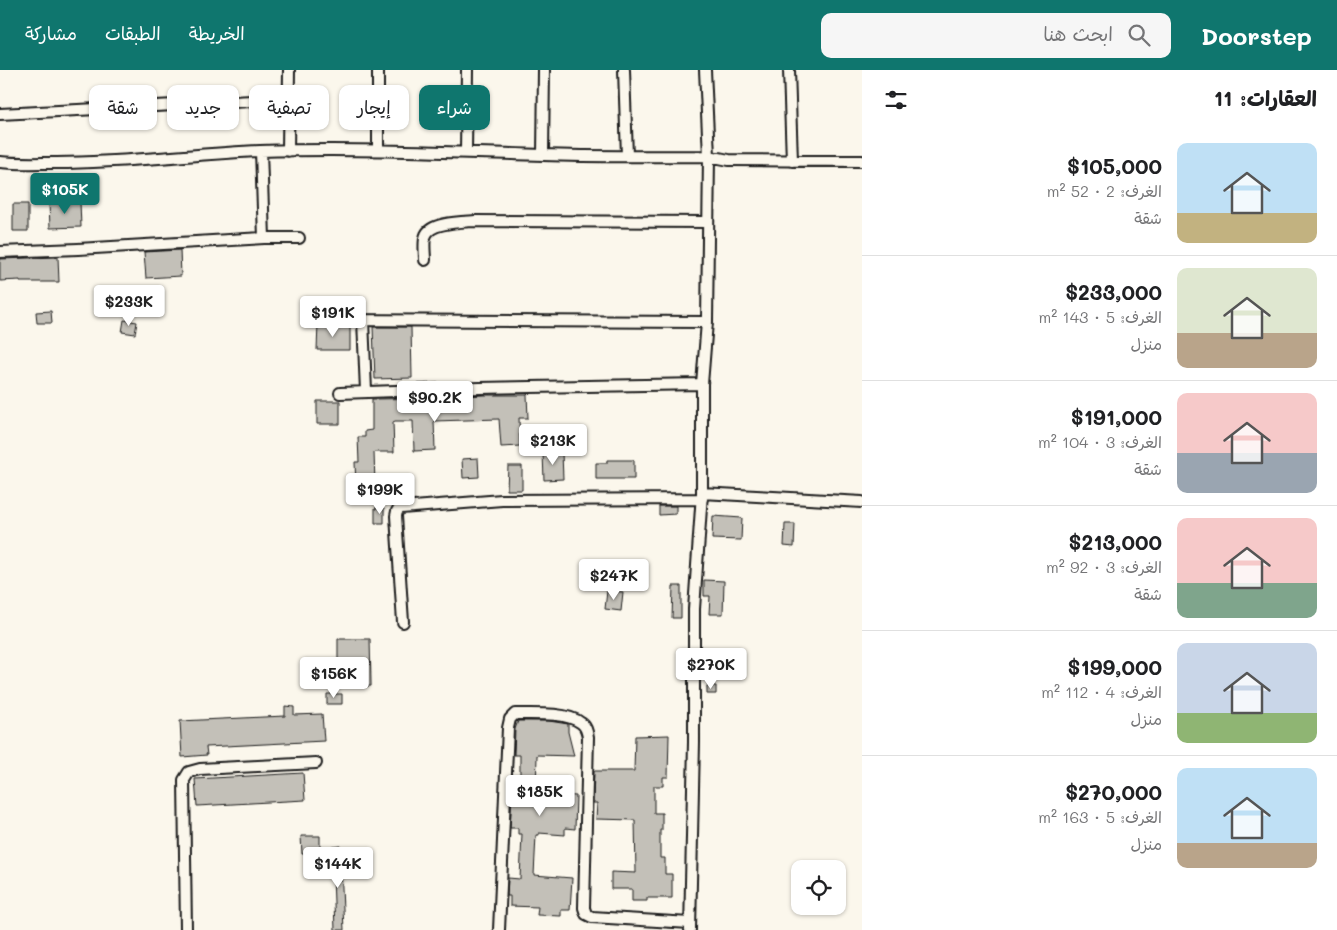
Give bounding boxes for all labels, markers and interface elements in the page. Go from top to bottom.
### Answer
search box [821,13,1171,58]
text: Doorstep [1201,20,1312,51]
text: مشاركة [25,21,77,45]
text: الطبقات [105,21,161,45]
text: الخريطة [189,21,245,45]
text: ابحث هنا [1043,21,1113,46]
icon: search [1125,21,1153,49]
text: العقارات: 11 [1214,84,1317,111]
chip: شقة [89,85,157,130]
chip: جديد [167,85,239,130]
chip: تصفية [249,85,329,130]
chip: إيجار [339,85,409,130]
chip: شراء [419,85,490,130]
icon: filters [882,86,910,114]
text: $105,000 [1067,152,1162,179]
icon: home [1217,163,1277,223]
pin: $105K [30,172,100,215]
text: $105K [41,178,89,199]
text: الغرف: 2 · 52 m² [1047,180,1162,201]
text: شقة [1134,207,1162,228]
text: $233,000 [1065,278,1162,305]
pin: $233K [94,284,164,327]
icon: home [1217,288,1277,348]
text: $233K [105,290,153,311]
pin: $191K [298,296,368,338]
text: $191K [311,301,355,322]
text: الغرف: 5 · 143 m² [1039,306,1162,327]
text: منزل [1130,333,1162,354]
pin: $90.2K [394,380,476,423]
text: $90.2K [408,386,462,407]
text: $191,000 [1071,403,1162,430]
icon: home [1217,413,1277,473]
pin: $213K [518,424,588,466]
text: $213K [530,429,576,450]
text: الغرف: 3 · 104 m² [1038,431,1162,452]
text: شقة [1134,458,1162,479]
pin: $199K [345,472,415,515]
text: $199K [357,478,403,499]
text: $213,000 [1068,528,1162,555]
icon: home [1217,538,1277,598]
text: الغرف: 3 · 92 m² [1046,556,1162,577]
pin: $247K [579,558,649,601]
text: $247K [590,564,638,585]
text: شقة [1134,583,1162,604]
pin: $270K [676,648,746,690]
text: $270K [687,653,735,674]
text: $199,000 [1068,653,1162,680]
pin: $156K [299,656,369,699]
text: $156K [311,662,357,683]
icon: home [1217,663,1277,723]
text: الغرف: 4 · 112 m² [1041,681,1162,702]
text: منزل [1130,708,1162,729]
pin: $185K [505,774,575,817]
text: $270,000 [1065,778,1162,805]
text: $185K [517,780,563,801]
icon: home [1217,788,1277,848]
text: الغرف: 5 · 163 m² [1038,806,1162,827]
text: منزل [1130,833,1162,854]
pin: $144K [303,846,373,889]
text: $144K [314,852,362,873]
map controls [791,860,846,915]
button: locate [791,860,846,915]

